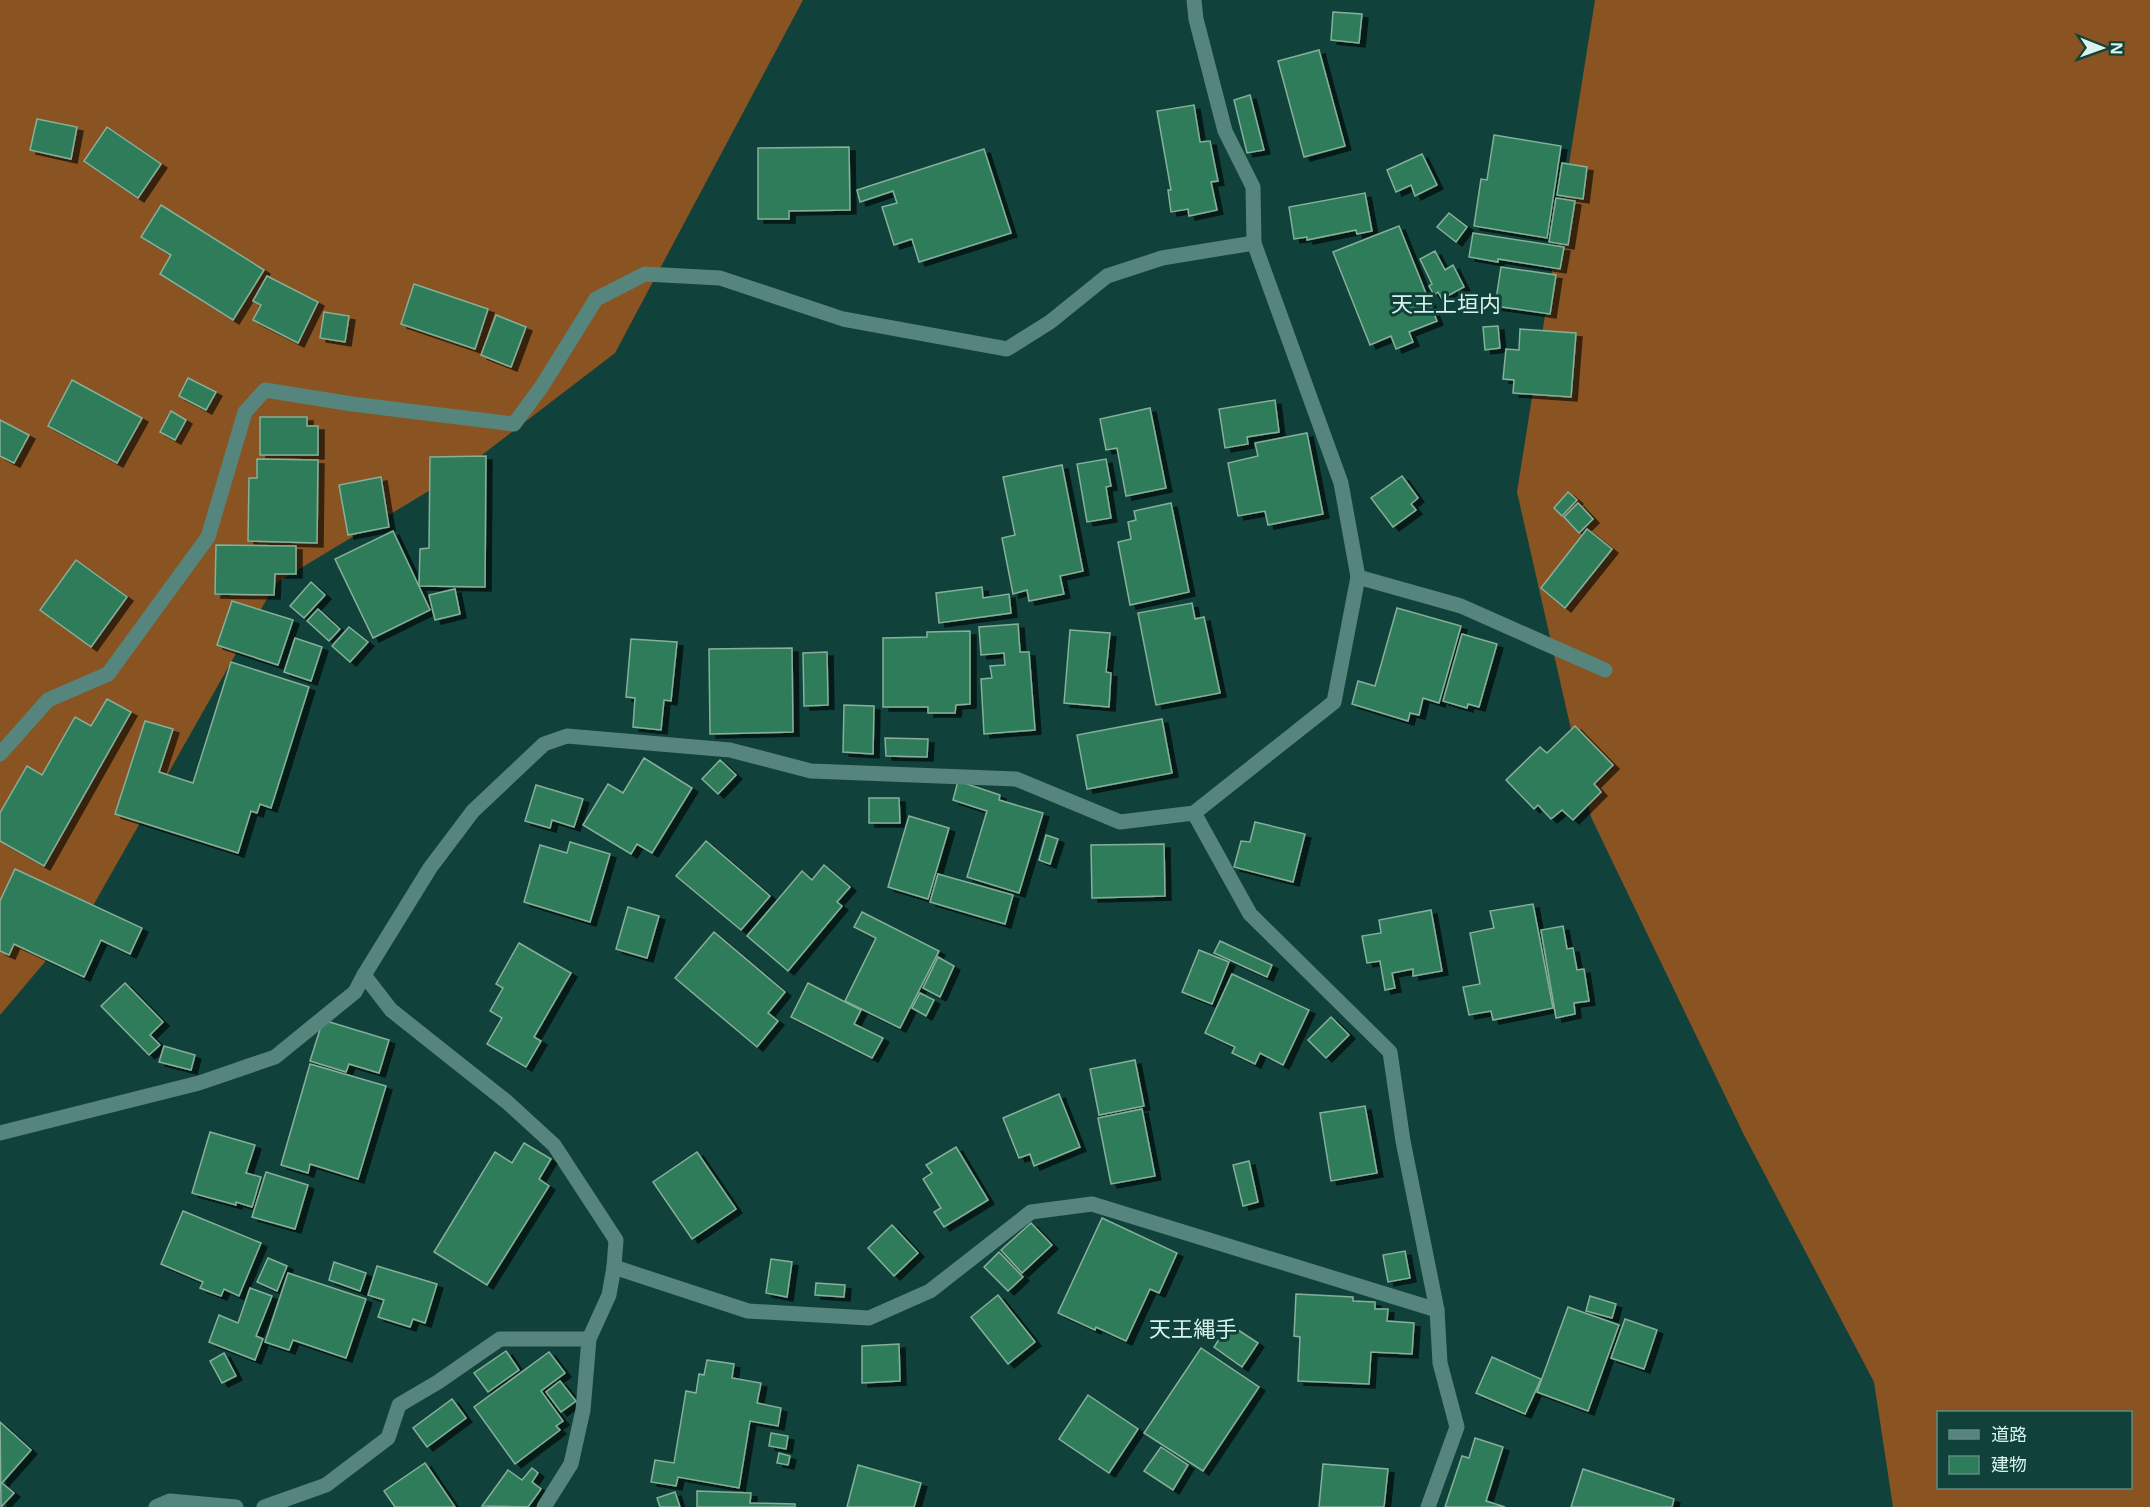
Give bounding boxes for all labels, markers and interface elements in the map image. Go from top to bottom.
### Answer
north arrow [2072,18,2132,78]
text: N [2106,42,2128,55]
district label: 天王上垣内 [1391,288,1501,318]
district label: 天王縄手 [1149,1313,1237,1343]
legend [1937,1411,2132,1489]
text: 道路 [1991,1422,2027,1446]
text: 建物 [1991,1452,2027,1476]

